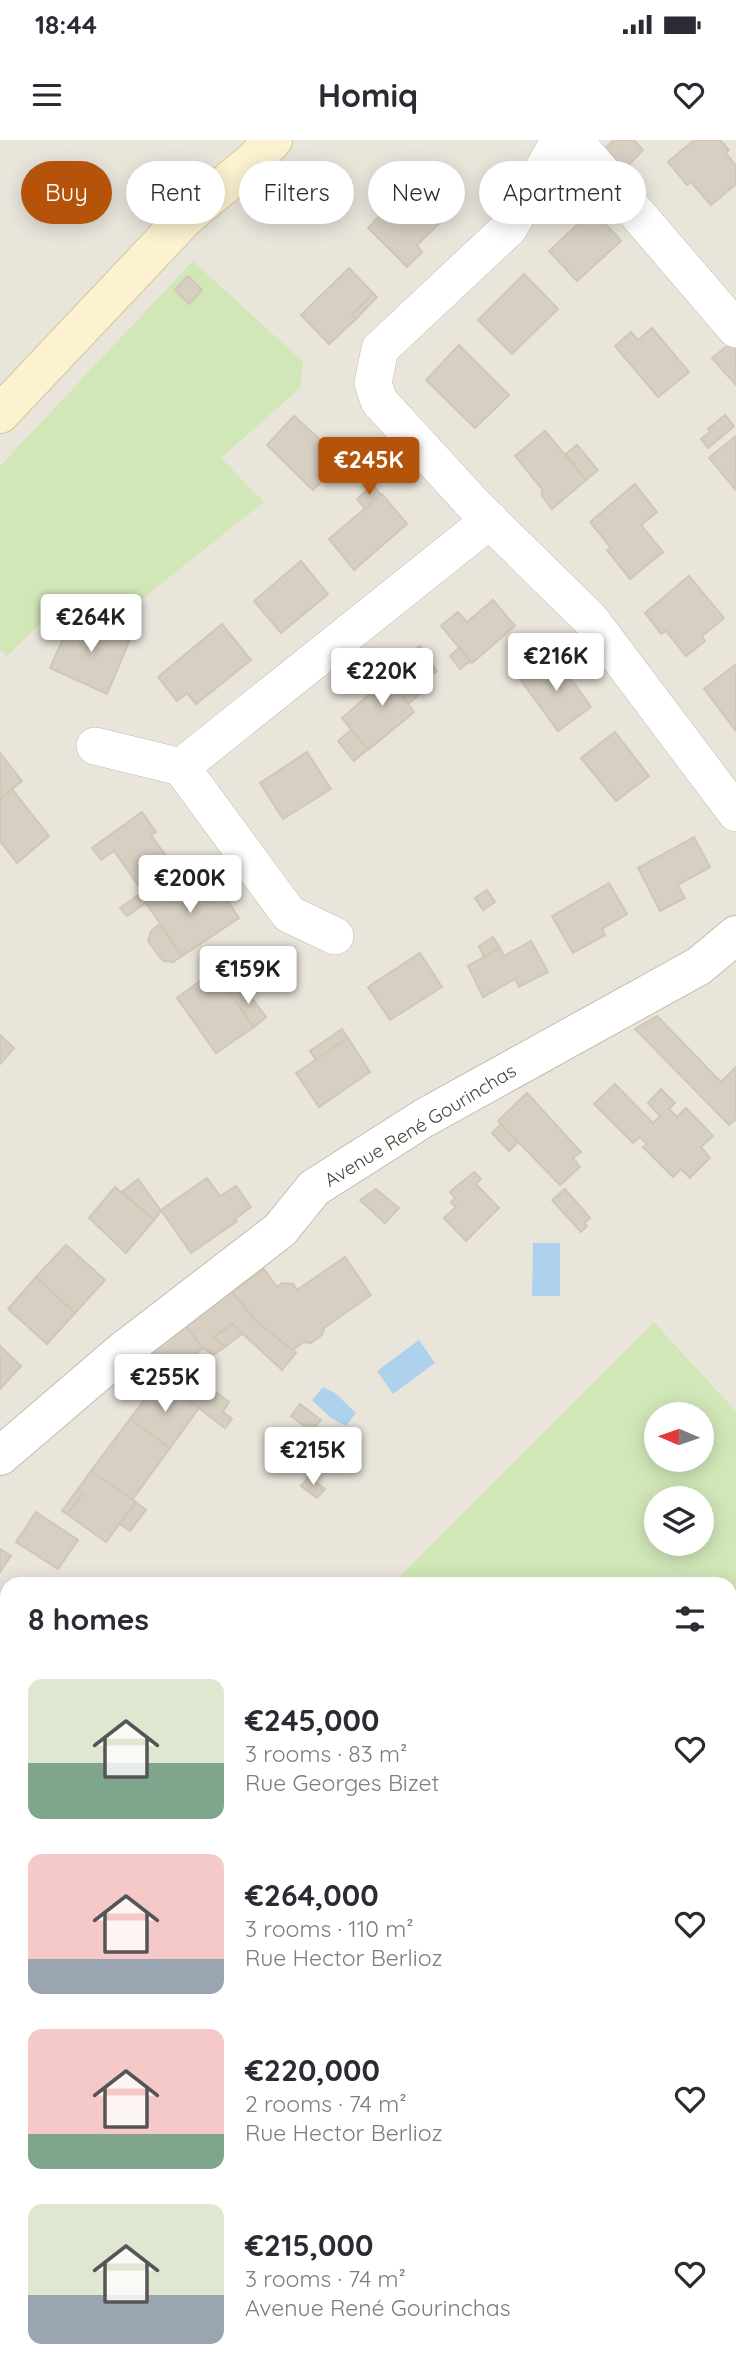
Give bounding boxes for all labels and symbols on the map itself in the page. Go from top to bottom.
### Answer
pin: €245K [320,438,418,497]
pin: €264K [42,594,140,654]
pin: €216K [507,634,605,693]
pin: €220K [333,648,431,708]
pin: €200K [141,856,239,915]
pin: €159K [199,946,297,1006]
street label: Avenue René Gourinchas [320,1058,520,1192]
pin: €255K [116,1354,214,1414]
north arrow [644,1402,714,1472]
pin: €215K [264,1428,362,1487]

